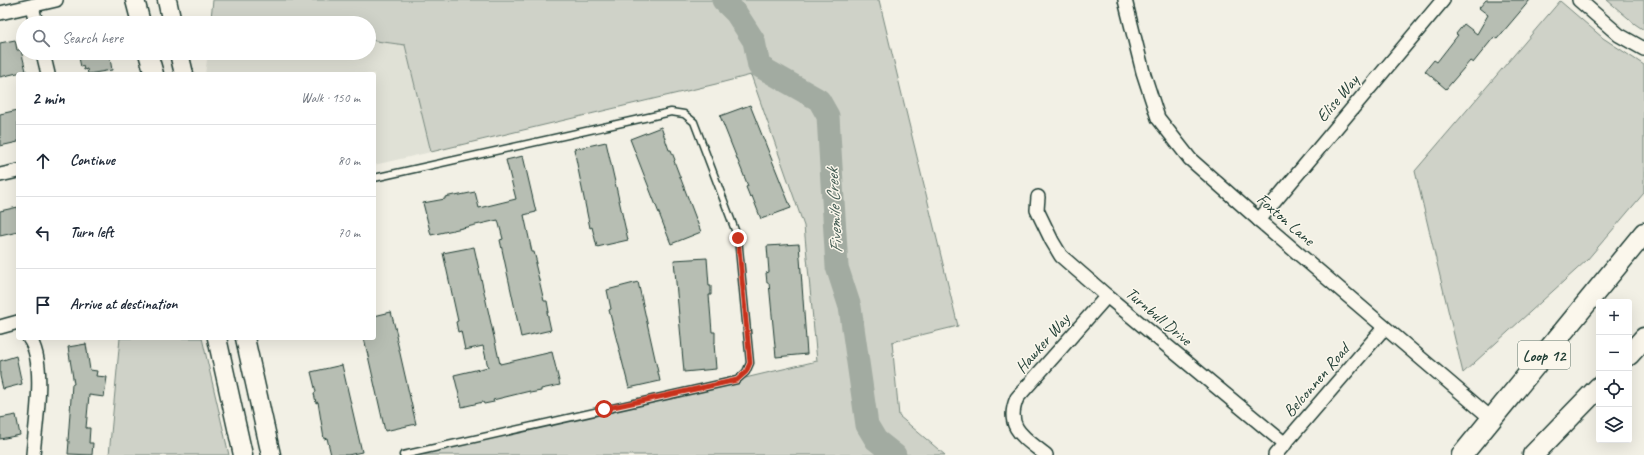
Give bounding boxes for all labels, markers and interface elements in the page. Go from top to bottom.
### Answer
search box [16,16,376,60]
icon: search [30,27,52,49]
text: Search here [62,29,123,48]
street label: Elise Way [1312,69,1364,126]
text: 2 min [32,88,65,109]
text: Walk · 150 m [301,90,360,106]
icon: ahead [32,150,54,172]
text: Continue [70,151,115,170]
text: 80 m [338,153,360,169]
water label: Fivemile Creek [821,165,847,254]
street label: Foxton Lane [1252,188,1320,251]
icon: left [32,222,54,244]
text: Turn left [70,223,113,242]
text: 70 m [338,225,360,241]
route end [729,229,747,247]
street label: Turnbull Drive [1121,283,1197,351]
icon: arrive [32,294,54,316]
text: Arrive at destination [70,295,177,314]
map controls [1596,299,1632,443]
button: + [1596,299,1632,335]
street label: Hawker Way [1011,308,1075,378]
button: − [1596,335,1632,371]
street label: Belconnen Road [1279,338,1355,421]
road number: Loop 12 [1518,341,1570,369]
button: locate [1596,371,1632,407]
route start [595,400,613,418]
button: layers [1596,407,1632,443]

